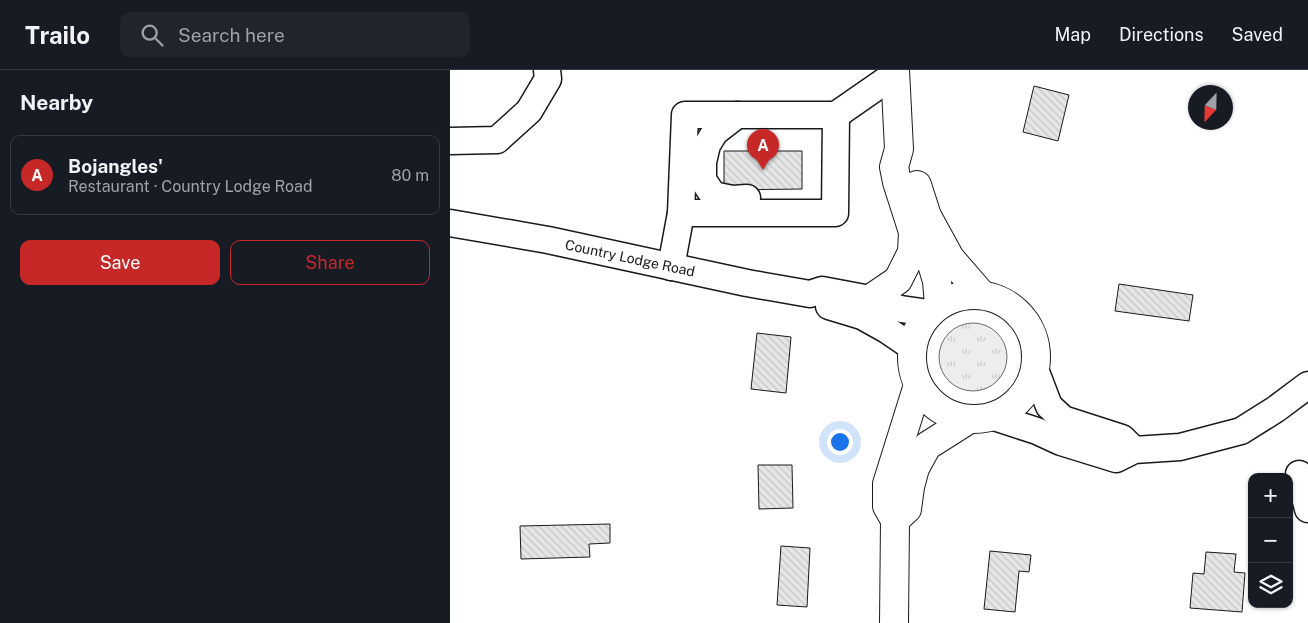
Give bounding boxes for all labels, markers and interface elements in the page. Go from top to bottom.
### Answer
search box [120,12,470,57]
text: Trailo [25,21,90,49]
icon: search [138,21,166,49]
text: Search here [178,24,285,46]
text: Map [1054,24,1091,45]
text: Directions [1119,24,1204,45]
text: Saved [1232,24,1283,45]
north arrow [1188,85,1233,130]
text: Nearby [20,90,93,115]
pin: A [747,129,779,170]
text: Bojangles' [68,155,163,177]
text: A [31,166,43,185]
text: 80 m [391,166,429,185]
text: Restaurant · Country Lodge Road [68,177,312,196]
street label: Country Lodge Road [564,236,696,280]
button: Save [20,240,220,285]
button: Share [230,240,430,285]
your location [827,429,853,455]
map controls [1248,473,1293,608]
button: + [1248,473,1293,518]
button: − [1248,518,1293,563]
button: layers [1248,563,1293,608]

